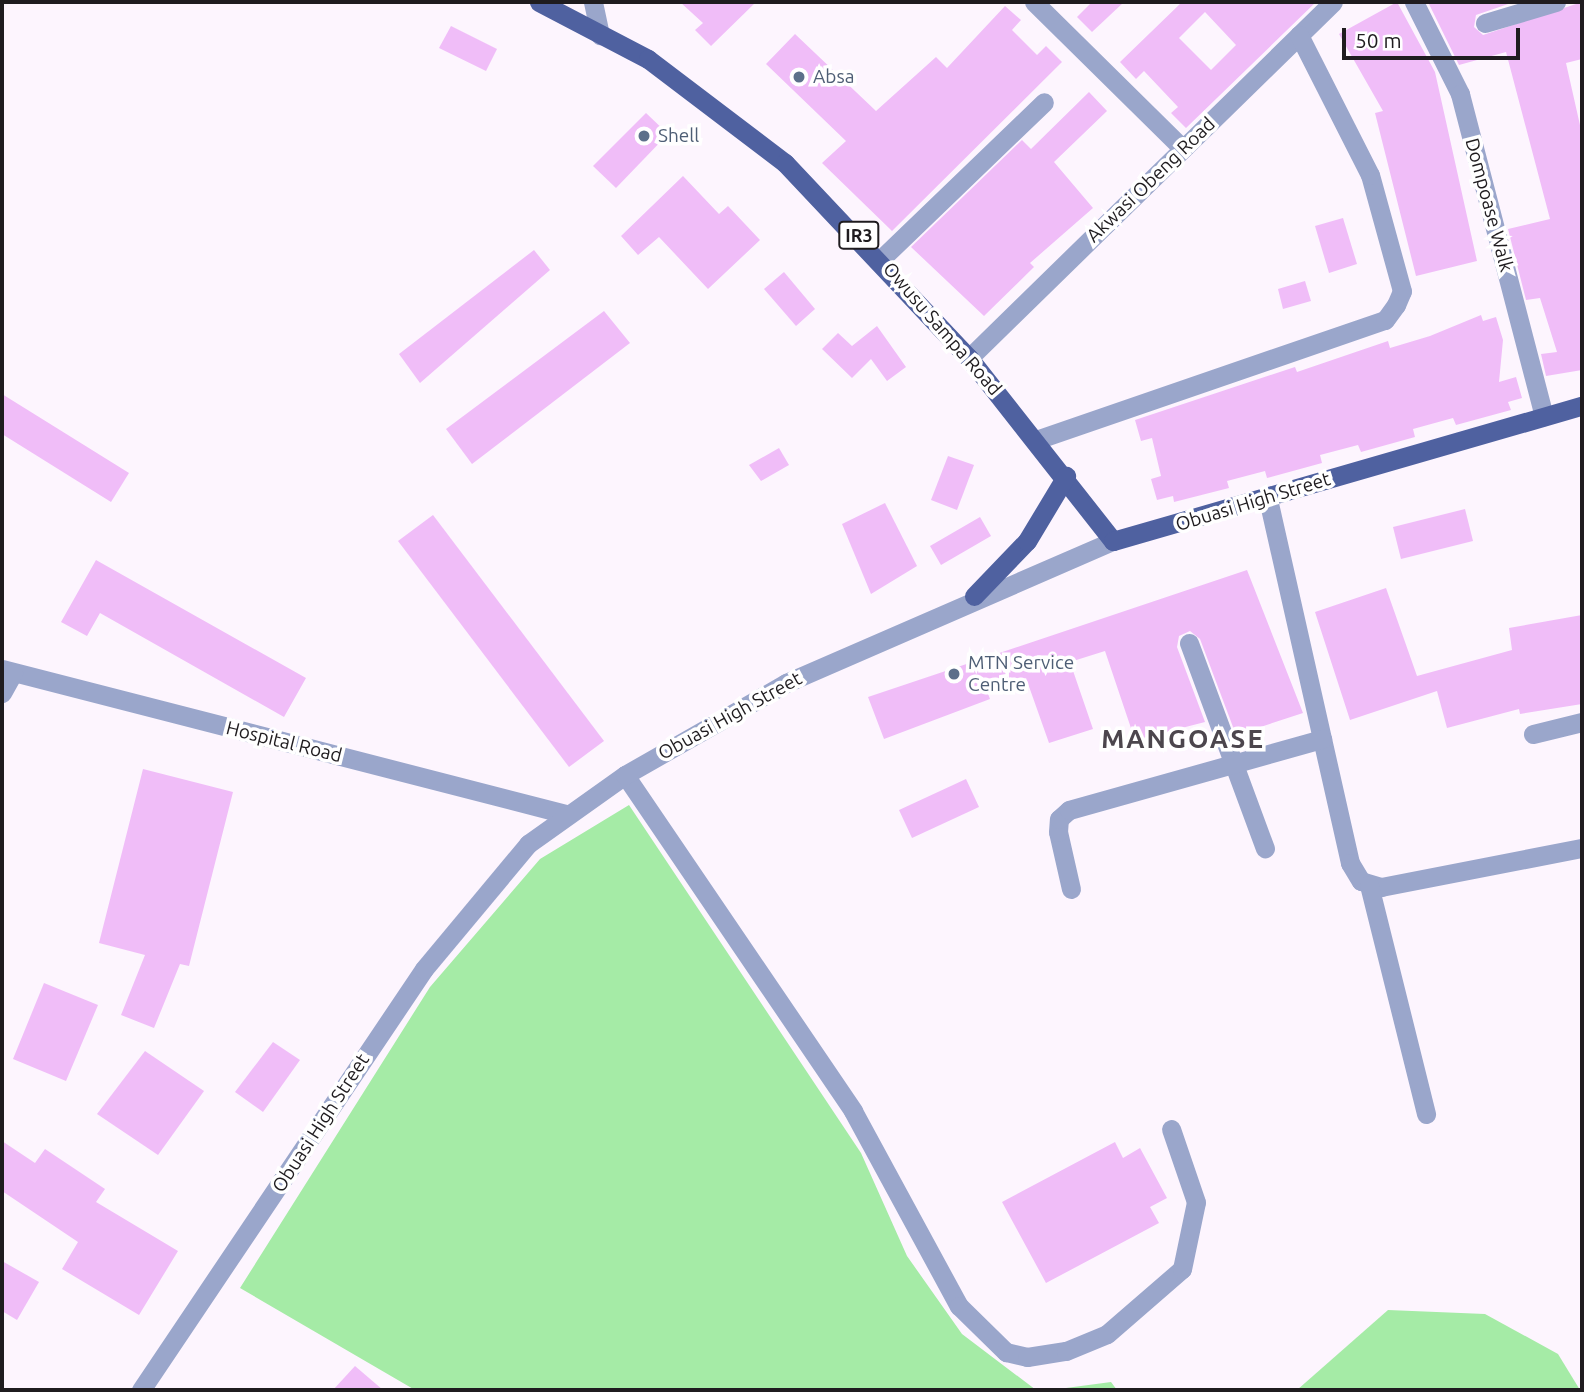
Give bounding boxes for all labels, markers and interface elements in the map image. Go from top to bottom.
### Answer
scale bar [1346,14,1524,58]
text: 50 m [1355,28,1402,52]
place label: Absa [813,66,854,88]
marker: Absa [791,69,807,85]
street label: Akwasi Obeng Road [1082,113,1220,247]
place label: Shell [658,125,699,147]
marker: Shell [636,128,652,144]
street label: Dompoase Walk [1460,136,1518,274]
road number: IR3 [838,220,880,249]
street label: Owusu Sampa Road [878,258,1006,400]
street label: Obuasi High Street [1173,468,1333,536]
place label: MTN Service Centre [968,652,1074,696]
marker: MTN Service Centre [946,666,962,682]
street label: Obuasi High Street [654,667,806,765]
street label: Hospital Road [224,717,344,767]
district label: MANGOASE [1102,723,1264,755]
street label: Obuasi High Street [268,1049,374,1197]

